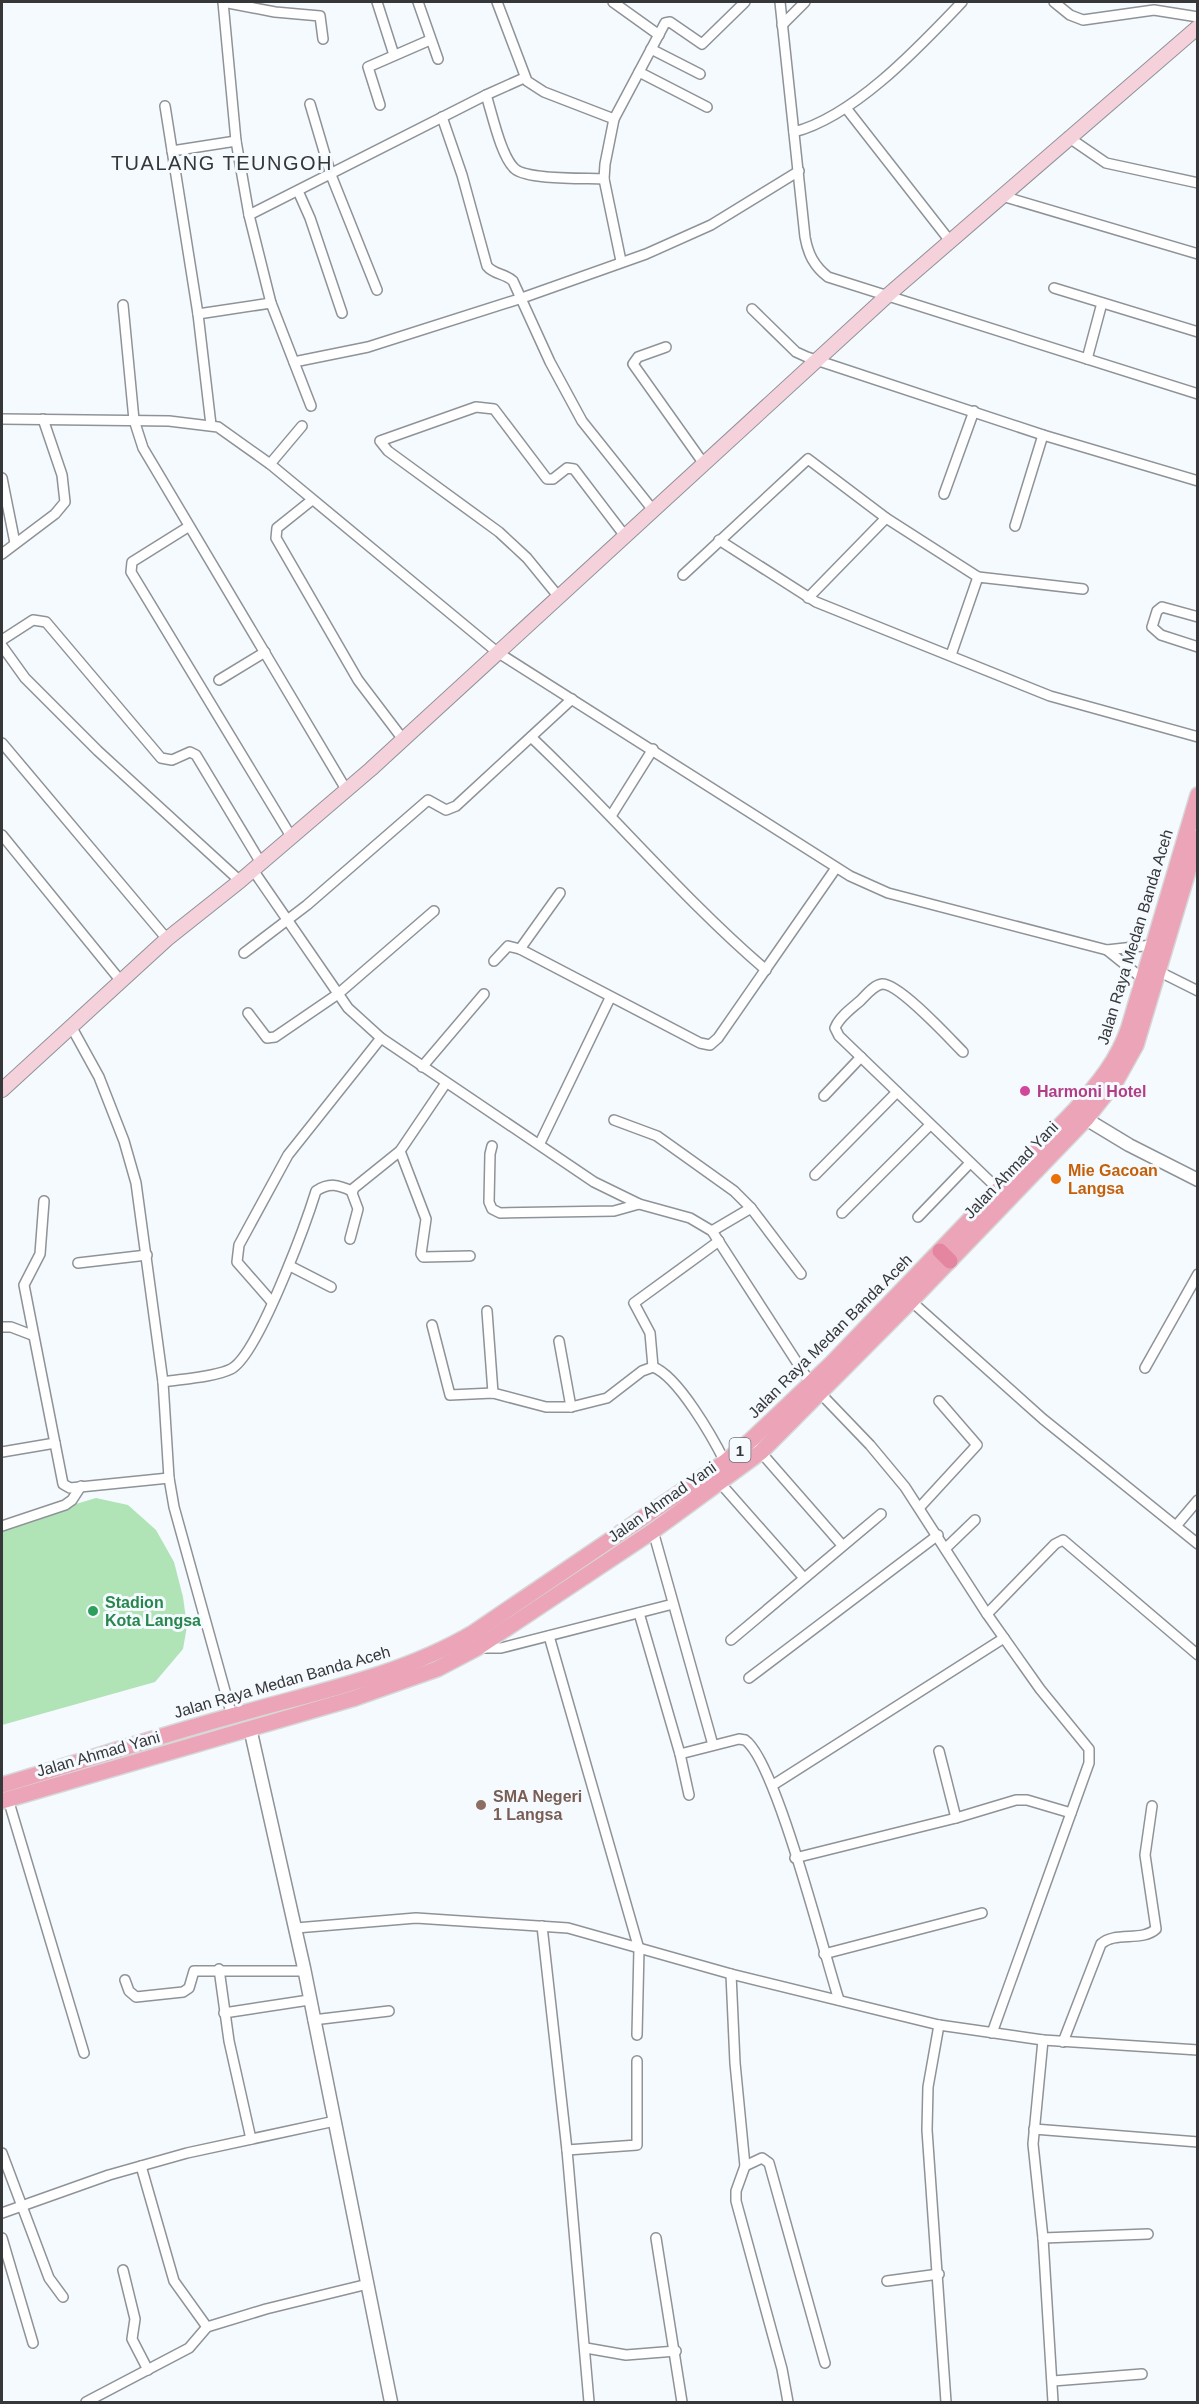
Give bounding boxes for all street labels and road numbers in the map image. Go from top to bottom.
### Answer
street label: Jalan Raya Medan Banda Aceh [1094,827,1176,1047]
street label: Jalan Ahmad Yani [961,1118,1061,1222]
street label: Jalan Raya Medan Banda Aceh [745,1251,915,1421]
road number: 1 [730,1438,750,1462]
street label: Jalan Ahmad Yani [605,1458,719,1546]
street label: Jalan Raya Medan Banda Aceh [172,1643,392,1721]
street label: Jalan Ahmad Yani [34,1728,162,1780]

